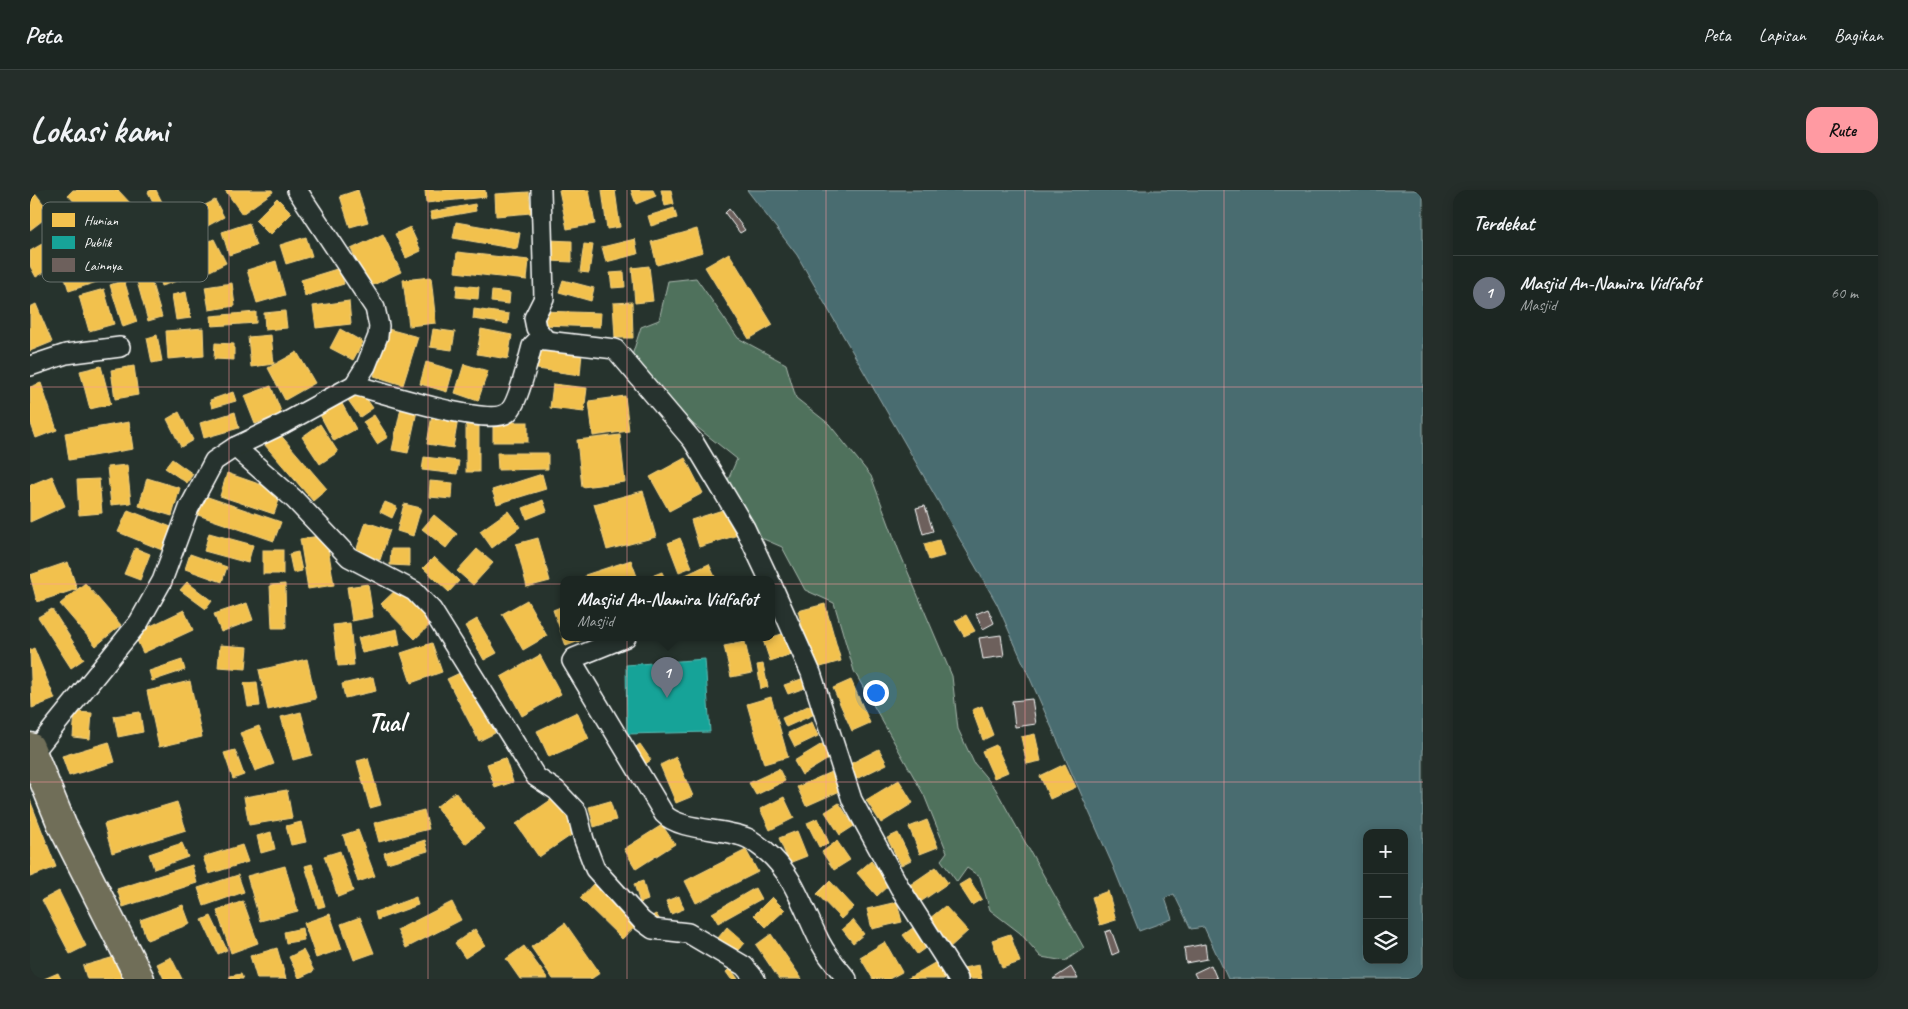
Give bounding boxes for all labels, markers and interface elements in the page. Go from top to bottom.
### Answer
text: Peta [25,20,62,50]
text: Peta [1704,24,1731,46]
text: Lapisan [1759,24,1806,46]
text: Bagikan [1834,24,1883,46]
button: Rute [1806,107,1878,153]
text: Lokasi kami [30,108,168,153]
legend [42,202,208,282]
text: Terdekat [1473,210,1534,236]
text: Hunian [84,212,119,229]
text: Publik [84,234,112,251]
text: Lainnya [84,257,123,274]
text: Masjid An-Namira Vidfafot [1520,271,1701,295]
text: 1 [1485,283,1493,303]
text: 60 m [1831,283,1858,303]
text: Masjid [1520,295,1557,315]
popup [560,576,775,641]
text: Masjid An-Namira Vidfafot [577,587,758,611]
text: Masjid [577,611,614,631]
pin: 1 [651,657,683,698]
your location [863,680,889,706]
district label: Tual [367,704,411,739]
map controls [1363,829,1408,964]
button: + [1363,829,1408,874]
button: − [1363,874,1408,919]
button: layers [1363,919,1408,964]

